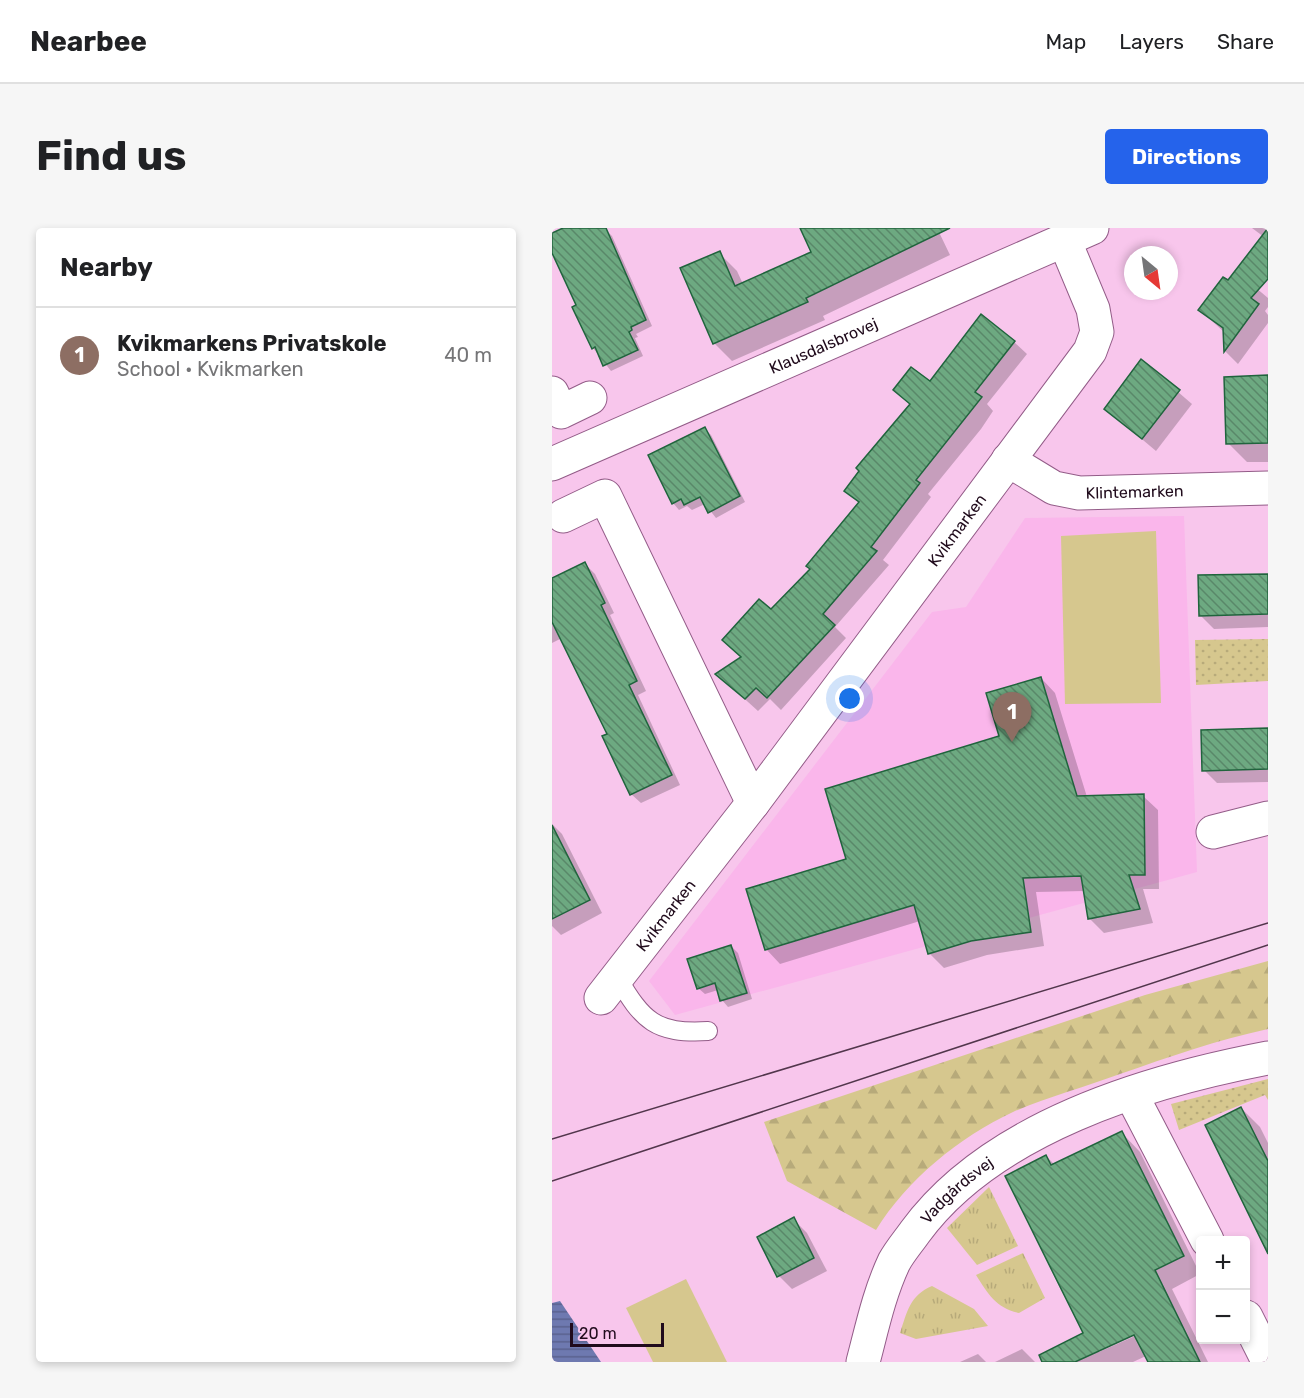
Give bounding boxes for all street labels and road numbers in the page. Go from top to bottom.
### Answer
street label: Klausdalsbrovej [766,314,881,378]
street label: Klintemarken [1085,481,1184,503]
street label: Kvikmarken [924,490,990,570]
street label: Kvikmarken [632,876,700,955]
street label: Vadgårdsvej [917,1153,997,1227]

